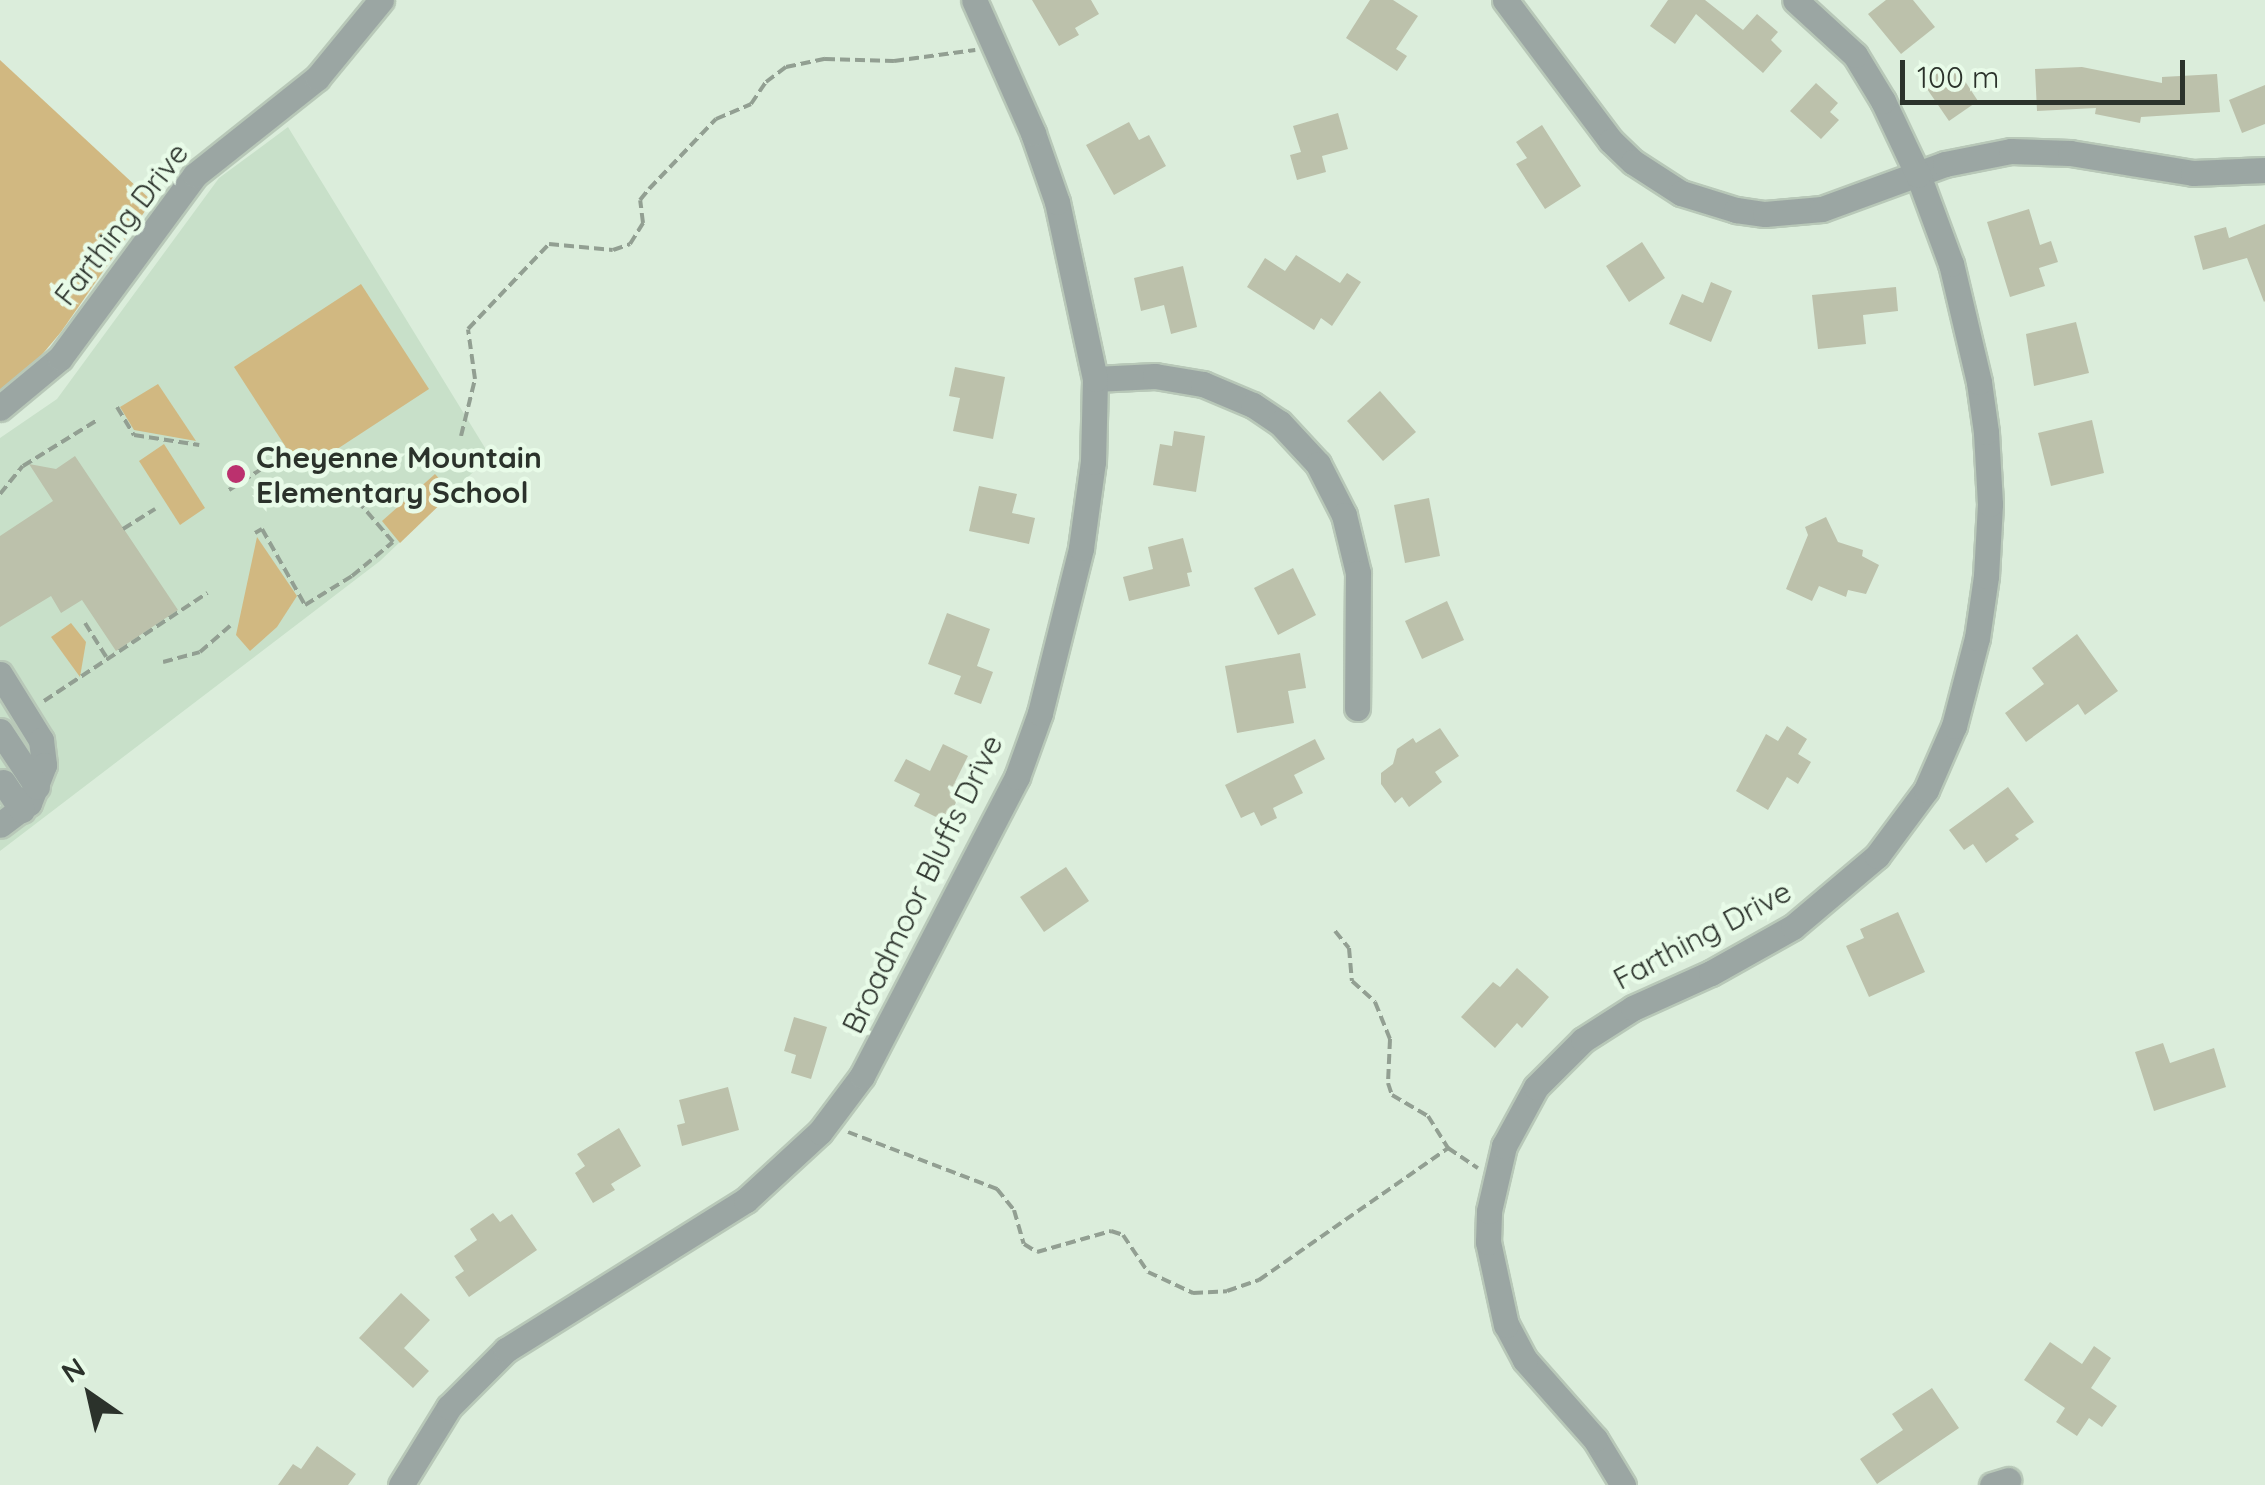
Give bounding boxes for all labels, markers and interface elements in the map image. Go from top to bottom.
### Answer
scale bar [1905,40,2190,102]
text: 100 m [1917,58,1999,96]
street label: Farthing Drive [46,136,196,312]
place label: Cheyenne Mountain Elementary School [256,439,542,510]
marker: Cheyenne Mountain Elementary School [225,463,247,485]
street label: Broadmoor Bluffs Drive [834,729,1010,1039]
street label: Farthing Drive [1607,873,1797,997]
north arrow [40,1345,140,1445]
text: N [55,1349,91,1390]

